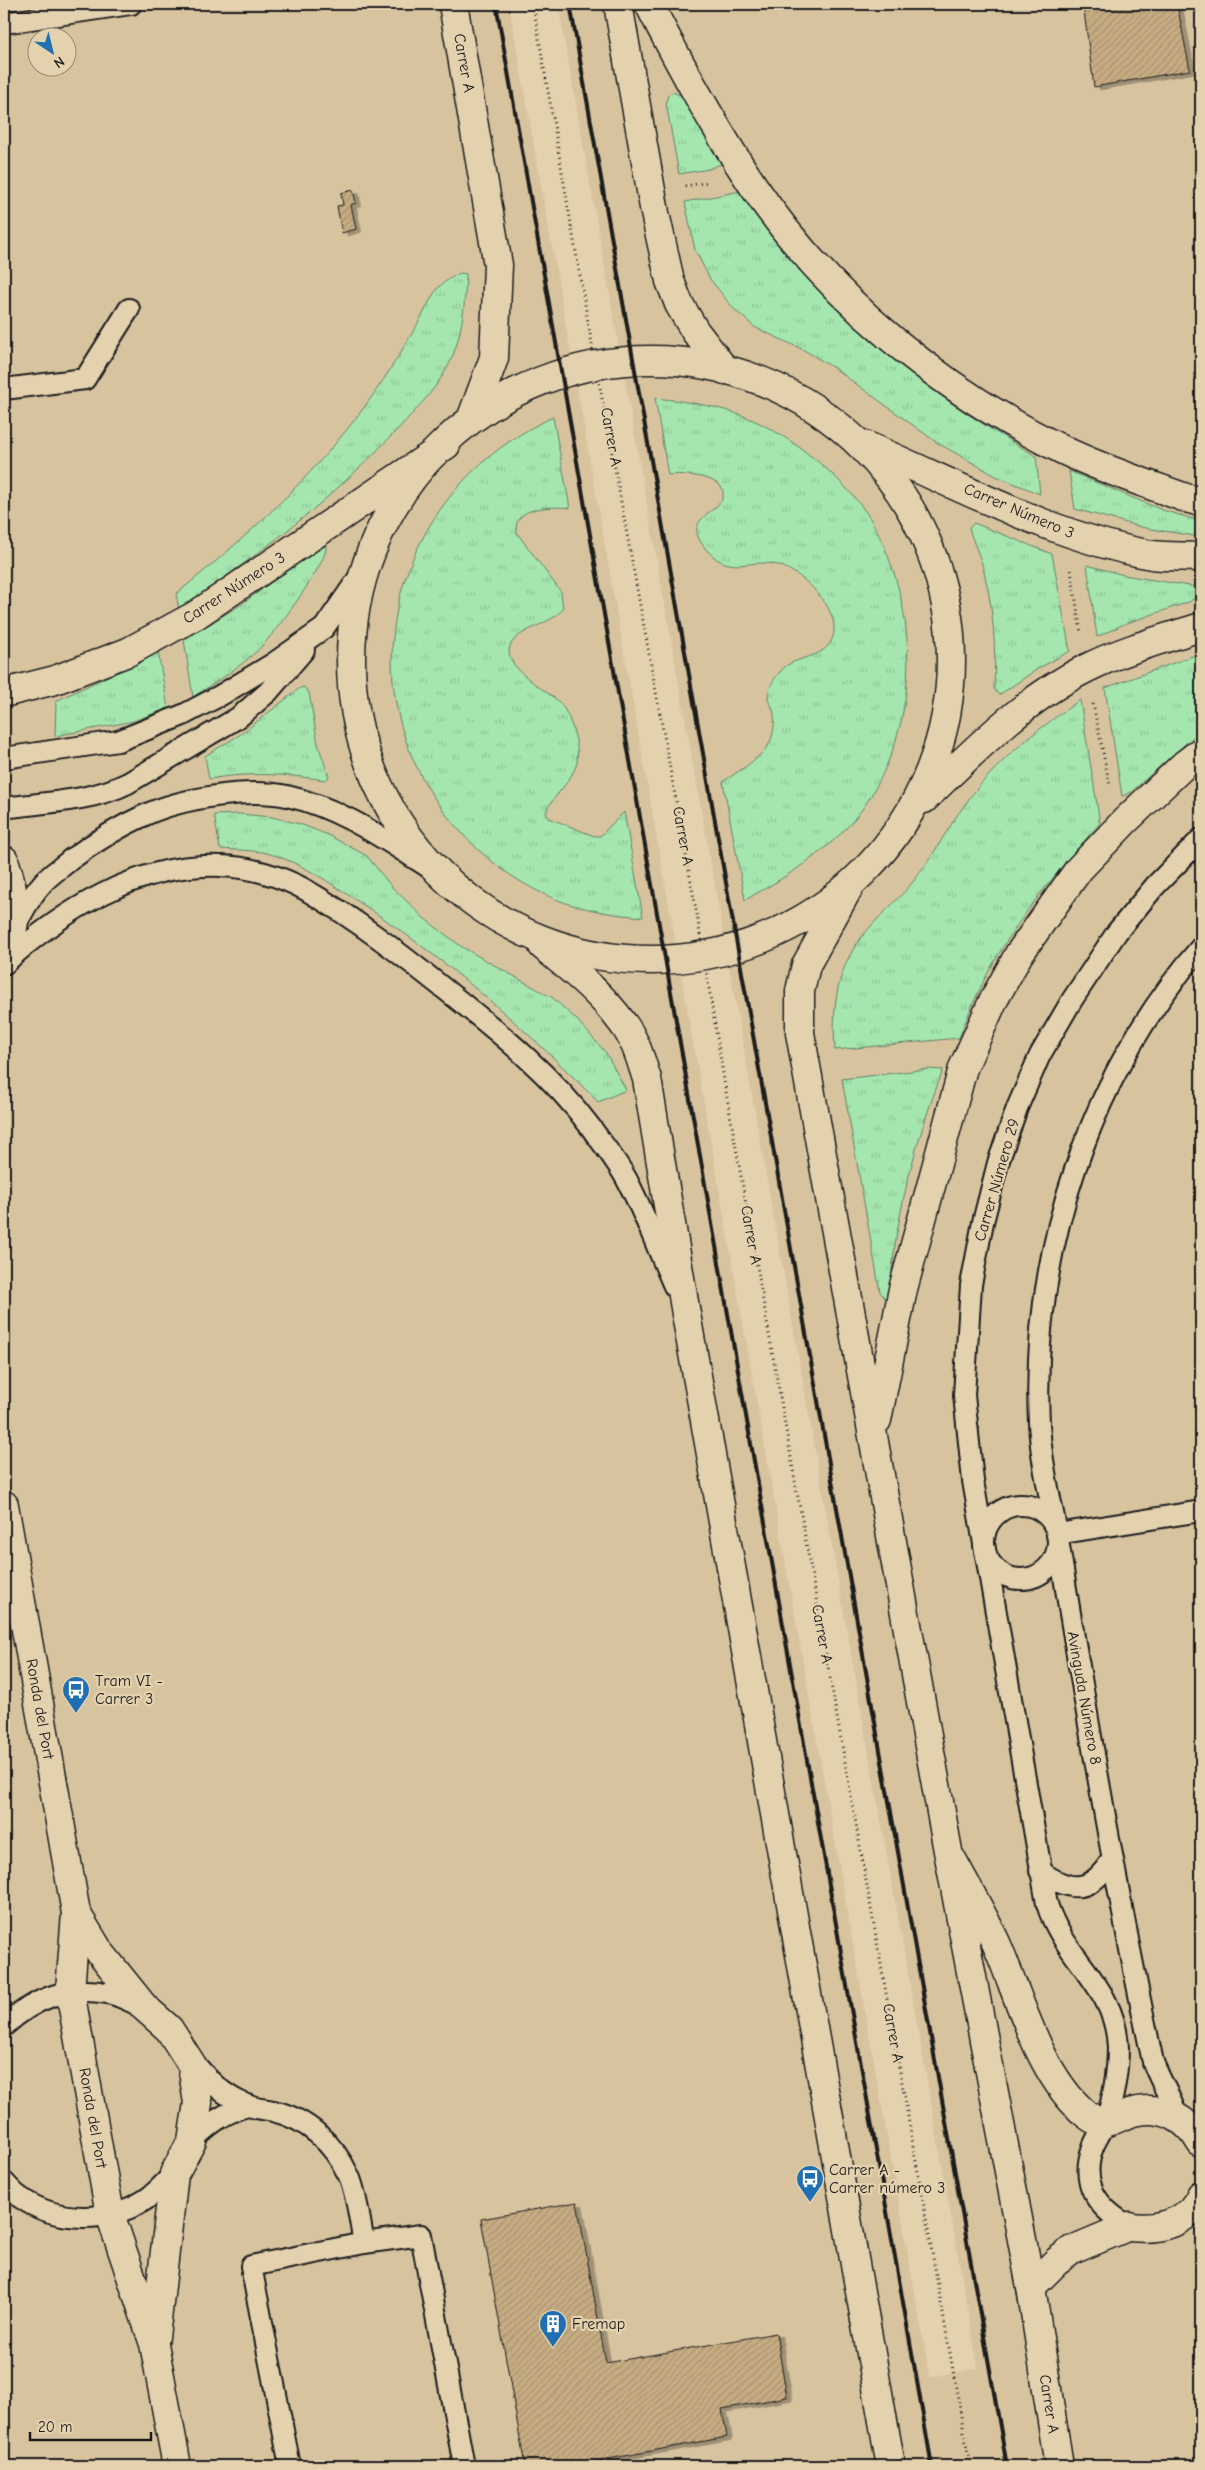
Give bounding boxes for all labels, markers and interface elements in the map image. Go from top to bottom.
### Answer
north arrow [28,28,78,78]
street label: Carrer A [450,32,478,94]
text: N [51,53,68,72]
street label: Carrer A [597,406,625,468]
street label: Carrer Número 3 [961,480,1077,542]
street label: Carrer Número 3 [180,548,288,628]
street label: Carrer A [669,805,697,867]
street label: Carrer Número 29 [971,1117,1023,1243]
street label: Carrer A [737,1204,765,1266]
street label: Carrer A [808,1603,836,1665]
street label: Avinguda Número 8 [1063,1630,1105,1766]
street label: Ronda del Port [22,1657,58,1761]
place label: Tram VI - Carrer 3 [95,1672,163,1708]
bus stop icon: Tram VI - Carrer 3 [61,1675,91,1714]
street label: Carrer A [879,2002,907,2064]
street label: Ronda del Port [75,2066,111,2170]
place label: Carrer A - Carrer número 3 [829,2161,945,2197]
bus stop icon: Carrer A - Carrer número 3 [795,2164,825,2203]
building icon: Fremap [538,2309,568,2348]
place label: Fremap [572,2315,625,2333]
street label: Carrer A [1035,2373,1063,2435]
scale bar [30,2410,151,2442]
text: 20 m [38,2418,72,2436]

